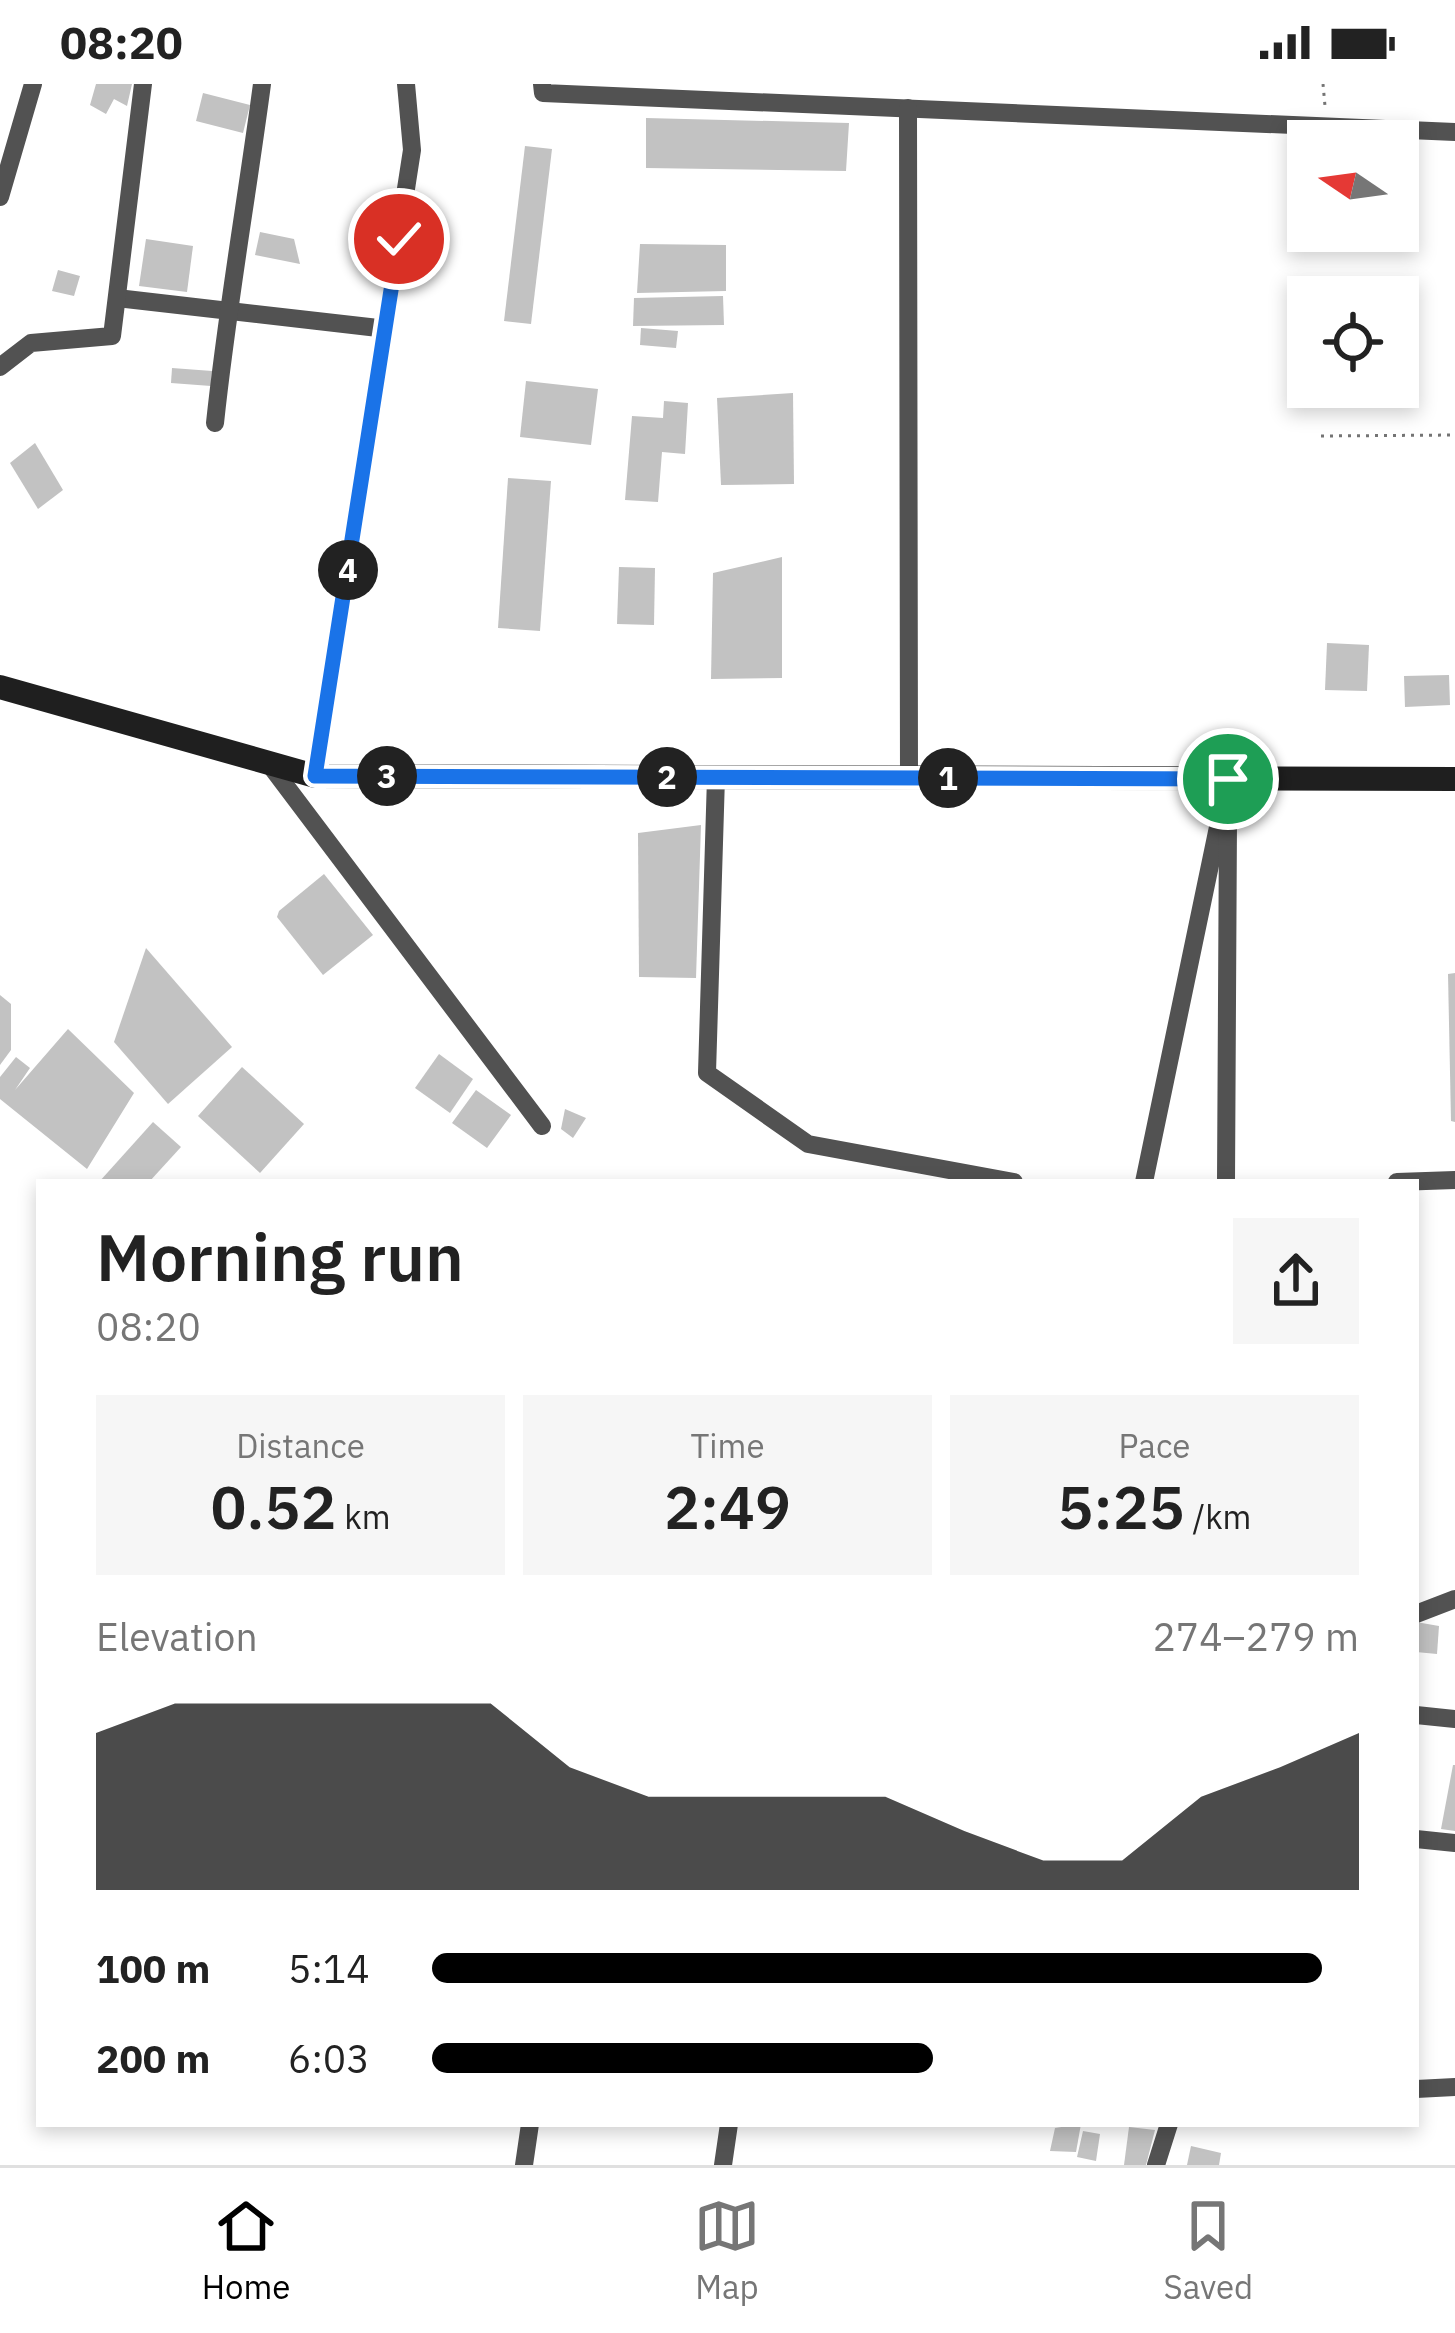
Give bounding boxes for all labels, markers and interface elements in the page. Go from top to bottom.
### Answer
text: 08:20 [60,13,183,71]
north arrow [1287,120,1419,252]
map controls [1287,120,1419,408]
pin [348,188,450,290]
icon: check [366,206,432,272]
button: locate [1287,276,1419,408]
pin: 4 [318,540,378,600]
text: 4 [338,548,358,591]
pin [1177,728,1279,830]
pin: 3 [357,746,417,806]
icon: arrive [1195,746,1261,812]
pin: 2 [637,747,697,807]
pin: 1 [918,748,978,808]
text: 3 [377,754,397,797]
text: 2 [657,755,677,798]
text: 1 [938,756,958,799]
text: Morning run [96,1213,464,1299]
button: share [1233,1218,1359,1344]
text: 08:20 [96,1301,201,1352]
text: Distance [236,1424,365,1467]
text: Time [690,1424,765,1467]
text: Pace [1119,1424,1190,1467]
text: 0.52 [211,1467,336,1546]
text: 2:49 [664,1467,791,1546]
text: 5:25 [1058,1467,1185,1546]
text: km [336,1495,390,1538]
text: /km [1185,1495,1251,1538]
text: Elevation [96,1611,258,1662]
text: 274–279 m [1152,1611,1359,1662]
text: 100 m [96,1943,210,1994]
text: 5:14 [288,1943,370,1994]
text: 200 m [96,2033,210,2084]
text: 6:03 [288,2033,370,2084]
tab: Home [202,2193,290,2308]
tab: Map [694,2193,760,2308]
tab: Saved [1163,2193,1253,2308]

